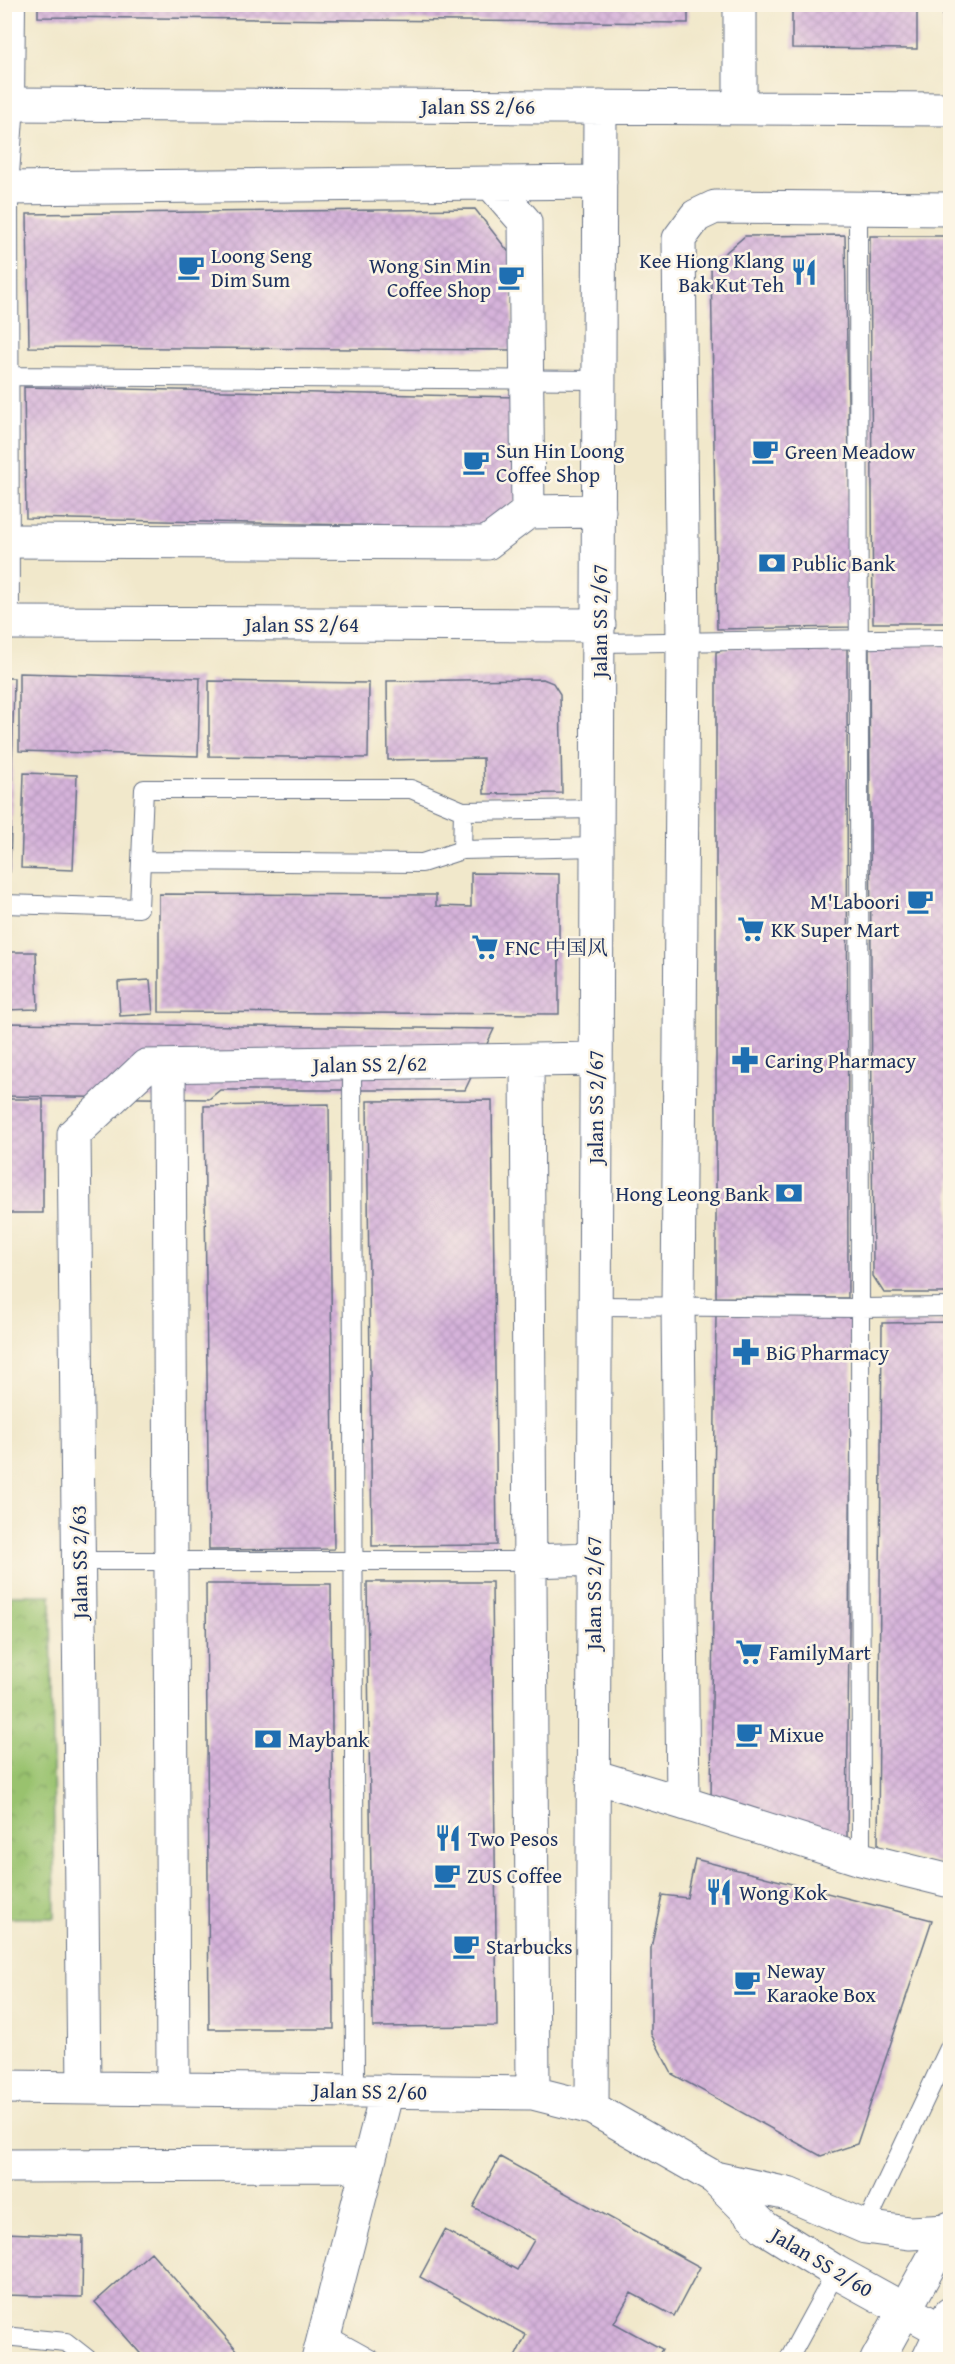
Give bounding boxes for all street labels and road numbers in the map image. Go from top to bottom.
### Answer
street label: Jalan SS 2/66 [418,91,535,122]
street label: Jalan SS 2/67 [584,564,615,681]
street label: Jalan SS 2/64 [242,609,359,640]
street label: Jalan SS 2/62 [310,1048,427,1081]
street label: Jalan SS 2/67 [580,1050,611,1167]
street label: Jalan SS 2/63 [63,1505,96,1622]
street label: Jalan SS 2/67 [578,1536,609,1653]
street label: Jalan SS 2/60 [310,2074,427,2107]
street label: Jalan SS 2/60 [763,2218,879,2305]

